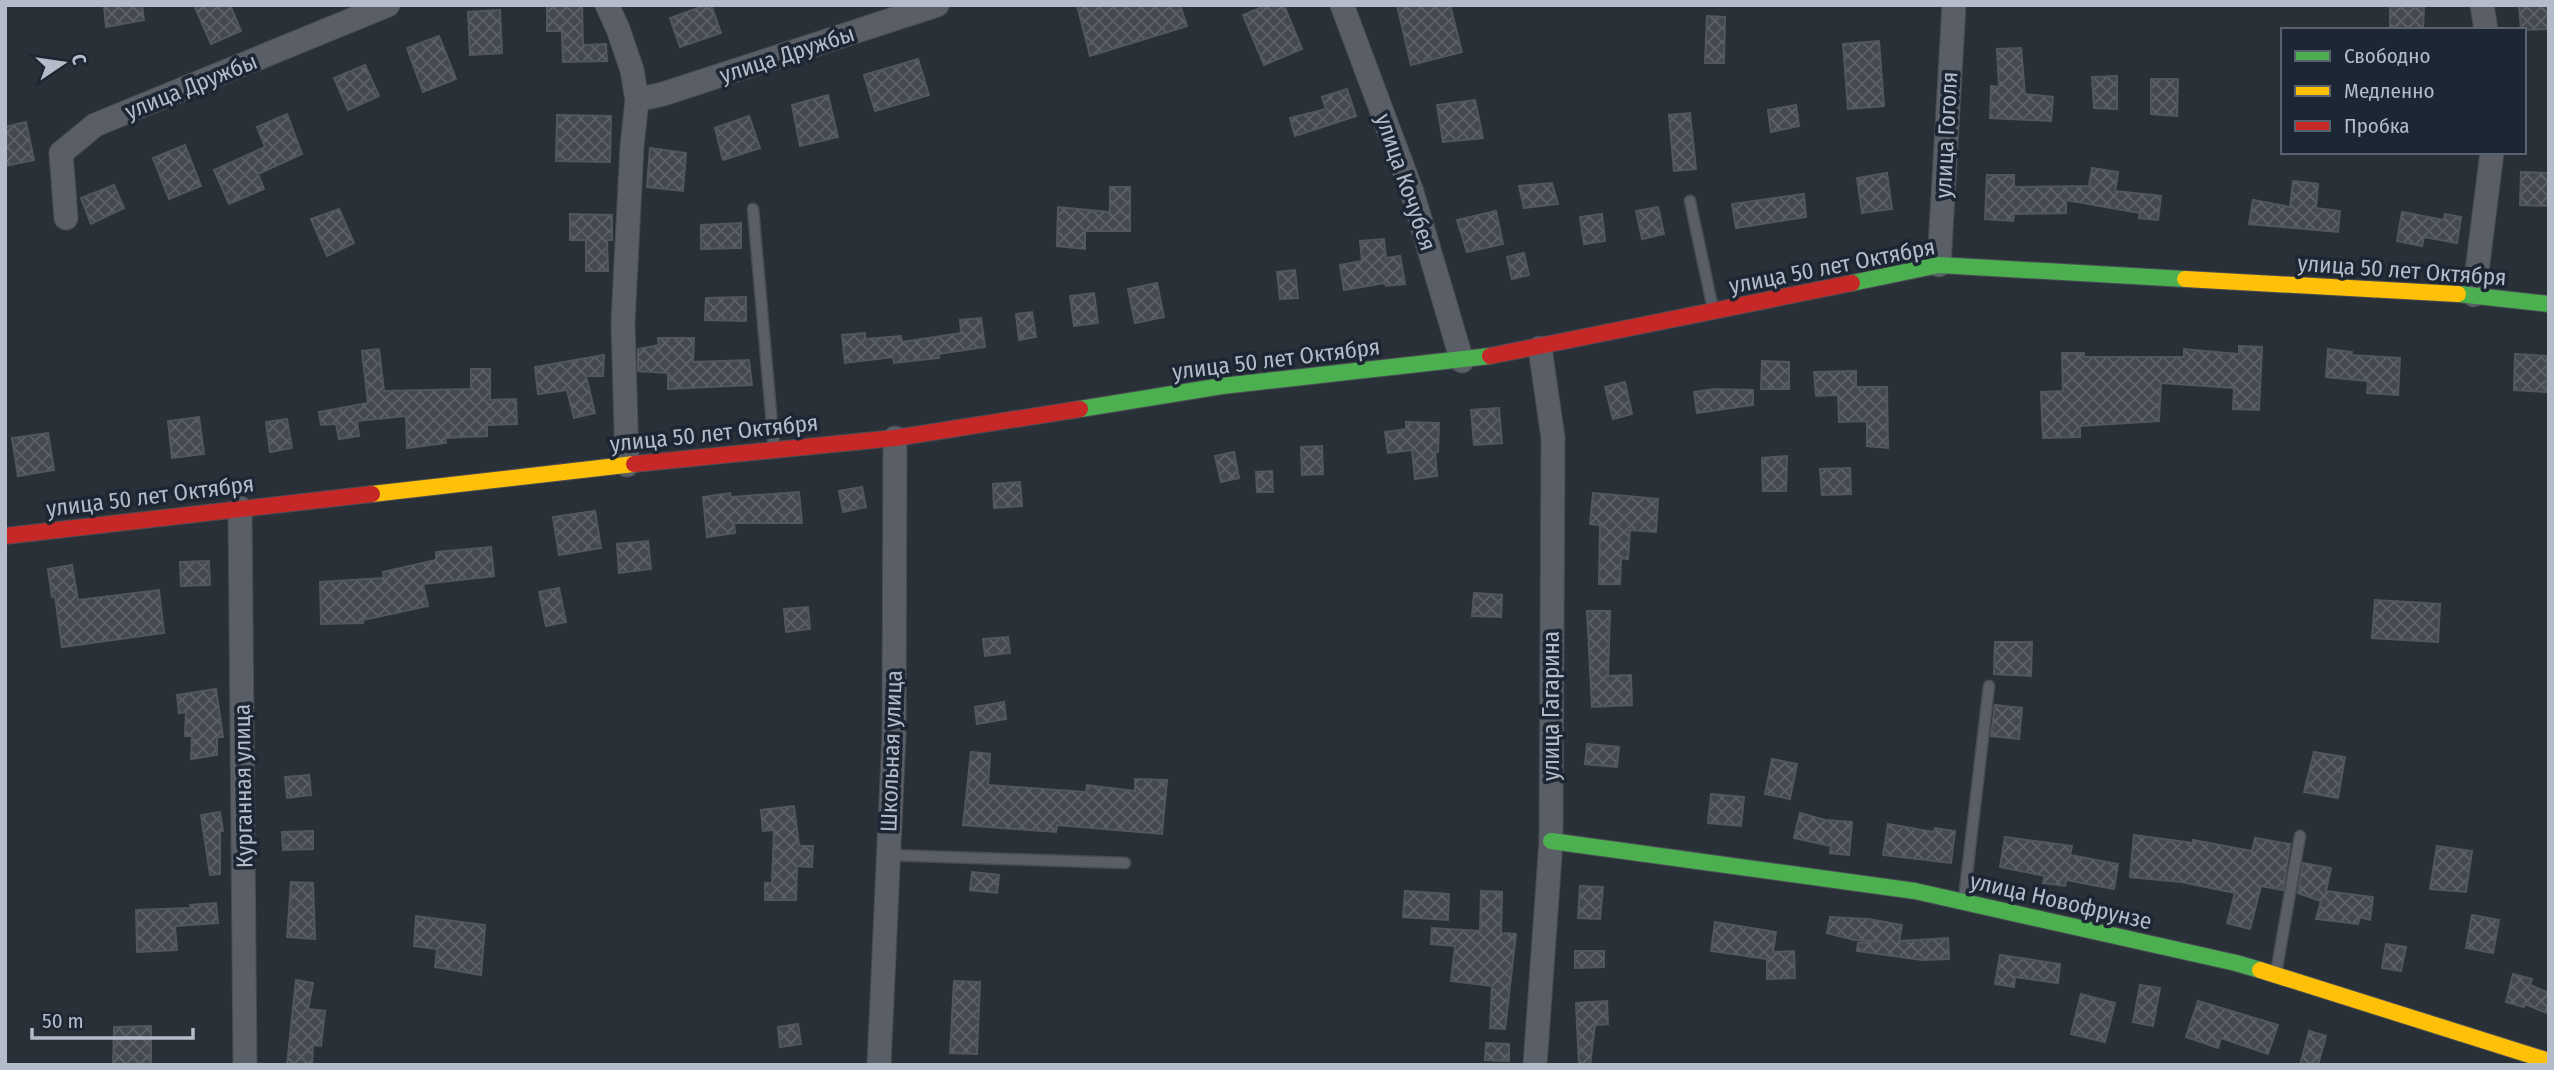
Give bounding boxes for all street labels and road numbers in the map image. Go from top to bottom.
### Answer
street label: улица Дружбы [716,19,858,89]
street label: улица Дружбы [121,47,261,125]
street label: улица Гоголя [1929,71,1963,199]
street label: улица Кочубея [1369,110,1443,254]
street label: улица 50 лет Октября [1727,232,1937,300]
street label: улица 50 лет Октября [2297,249,2507,291]
street label: улица 50 лет Октября [1170,332,1382,386]
street label: улица 50 лет Октября [608,408,820,458]
street label: улица 50 лет Октября [44,469,256,523]
street label: улица Гагарина [1537,631,1565,781]
street label: Школьная улица [874,670,908,832]
street label: Курганная улица [228,704,258,868]
street label: улица Новофрунзе [1967,866,2155,936]

